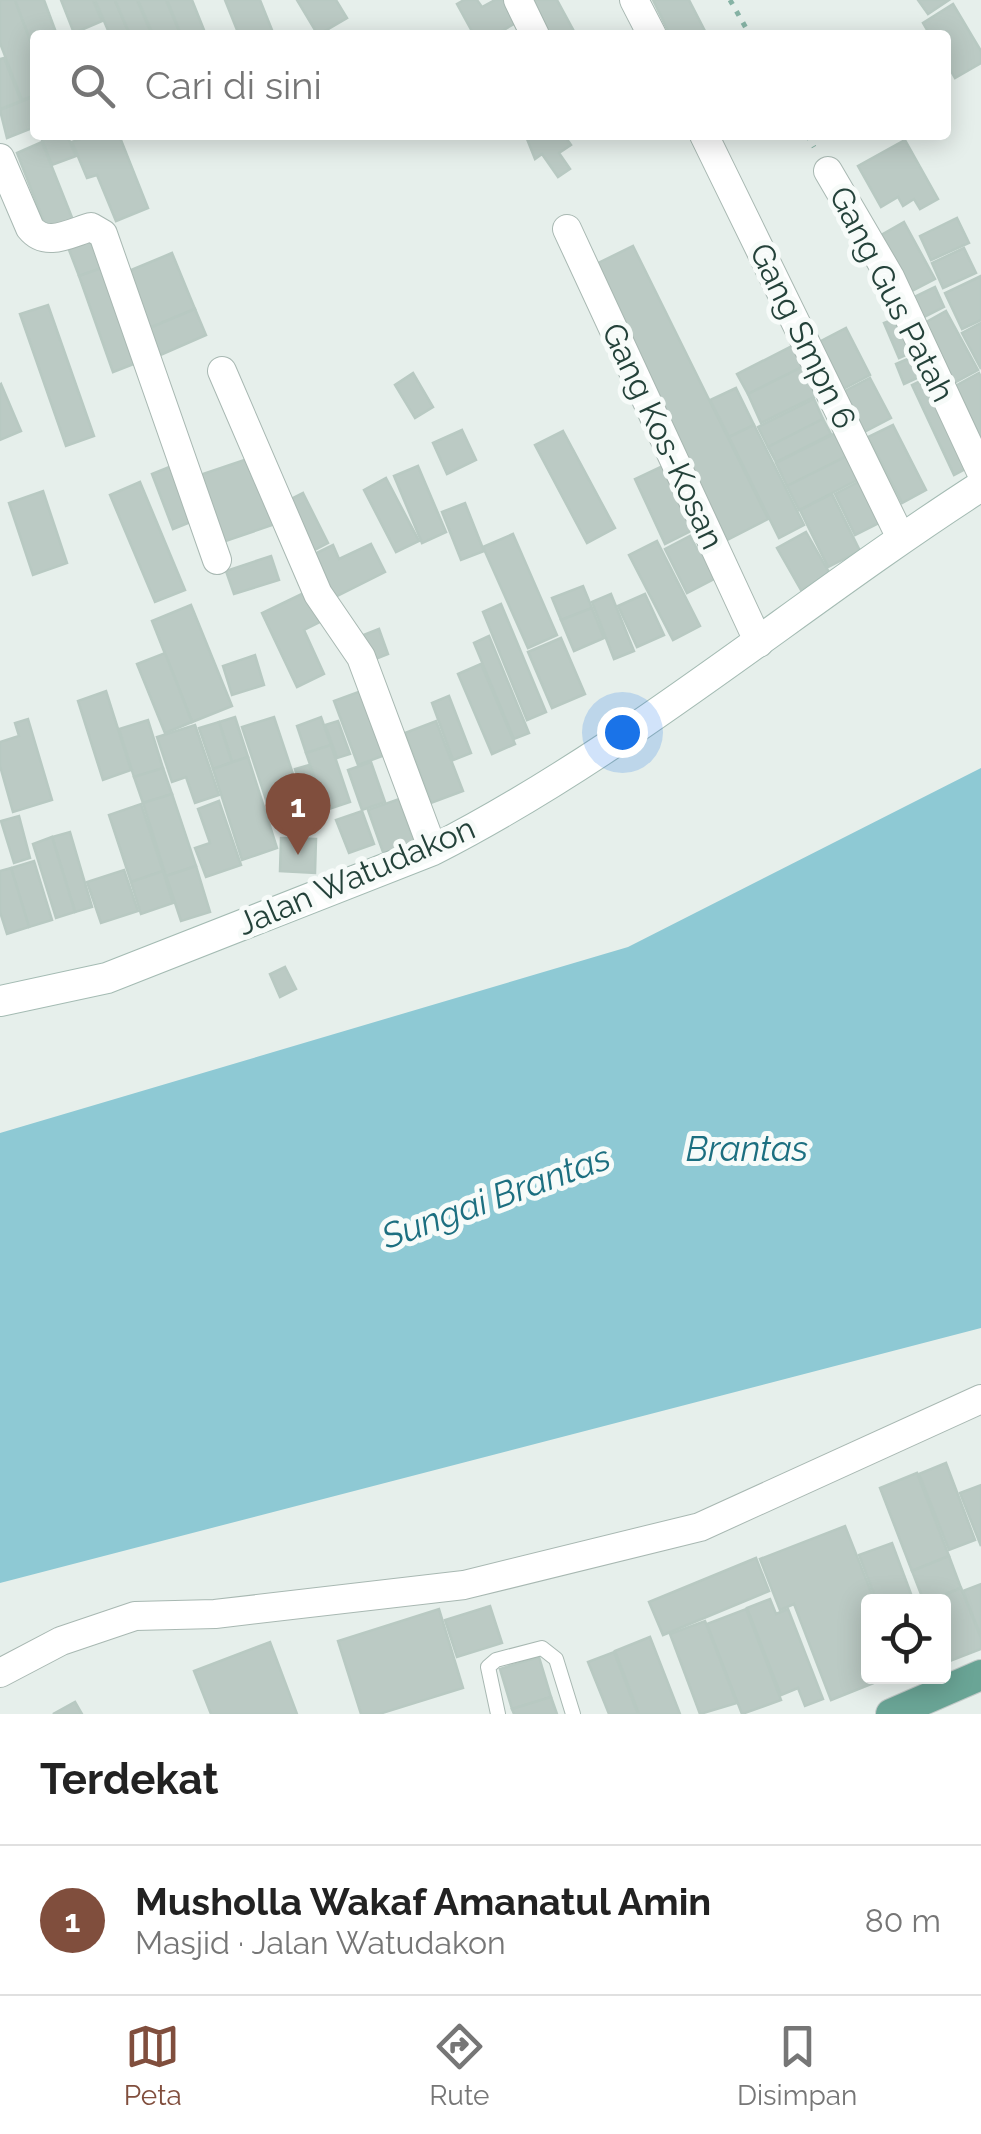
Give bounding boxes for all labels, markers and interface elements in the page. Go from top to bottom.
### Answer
search box [30,30,951,140]
icon: search [65,58,120,113]
text: Cari di sini [145,63,322,108]
street label: Gang Gus Patah [822,180,963,407]
street label: Gang Smpn 6 [743,237,864,435]
street label: Gang Kos-Kosan [595,317,732,555]
your location [597,707,648,758]
pin: 1 [266,772,330,855]
street label: Jalan Watudakon [231,809,480,942]
water label: Brantas [686,1128,808,1169]
water label: Sungai Brantas [375,1136,616,1257]
map controls [861,1594,951,1684]
button: locate [861,1594,951,1684]
text: Terdekat [40,1755,219,1804]
text: Musholla Wakaf Amanatul Amin [135,1879,711,1924]
text: 1 [65,1902,80,1939]
text: 80 m [865,1902,941,1939]
text: Masjid · Jalan Watudakon [135,1924,506,1961]
tab: Peta [124,2019,182,2112]
tab: Rute [429,2019,490,2112]
tab: Disimpan [737,2019,857,2112]

